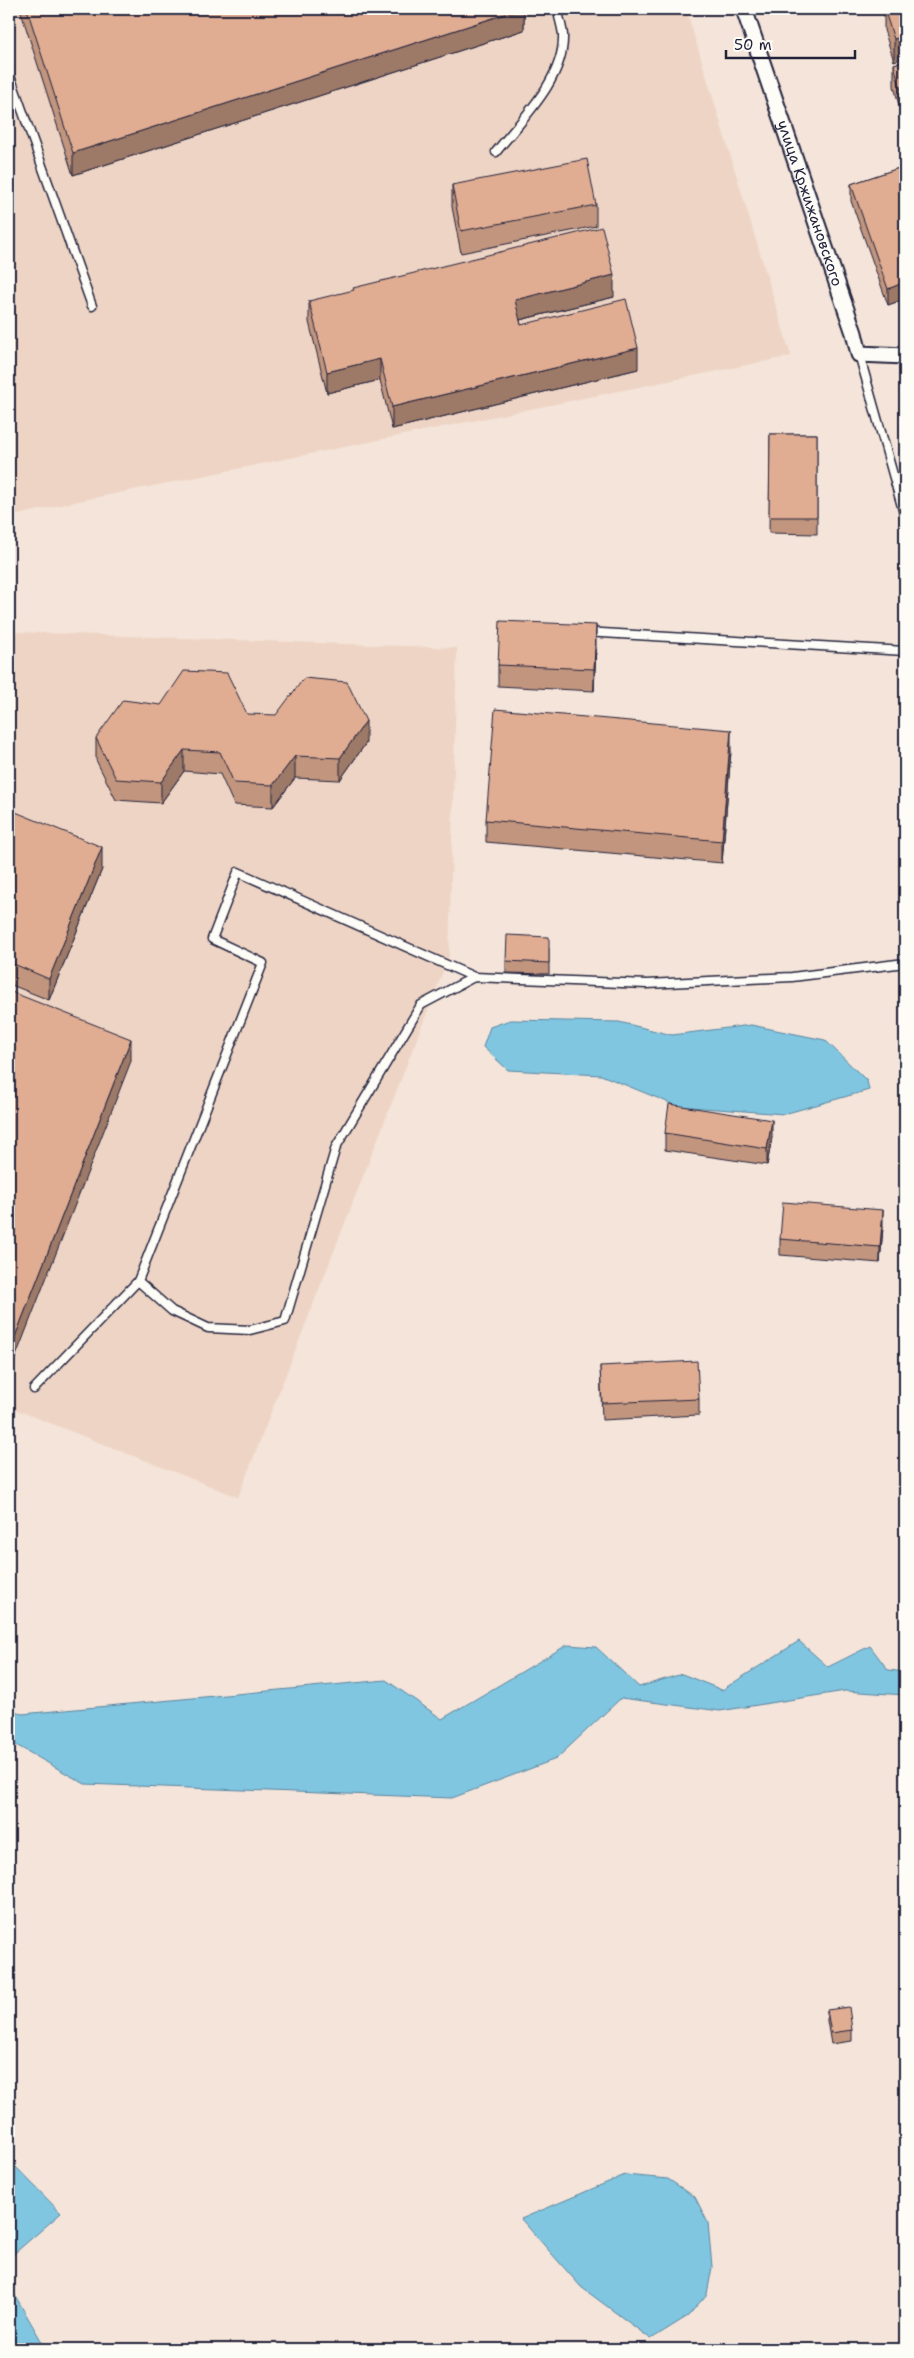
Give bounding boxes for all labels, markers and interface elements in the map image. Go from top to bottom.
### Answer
scale bar [726,28,855,60]
text: 50 m [734,35,772,55]
street label: улица Кржижановского [772,117,847,289]

